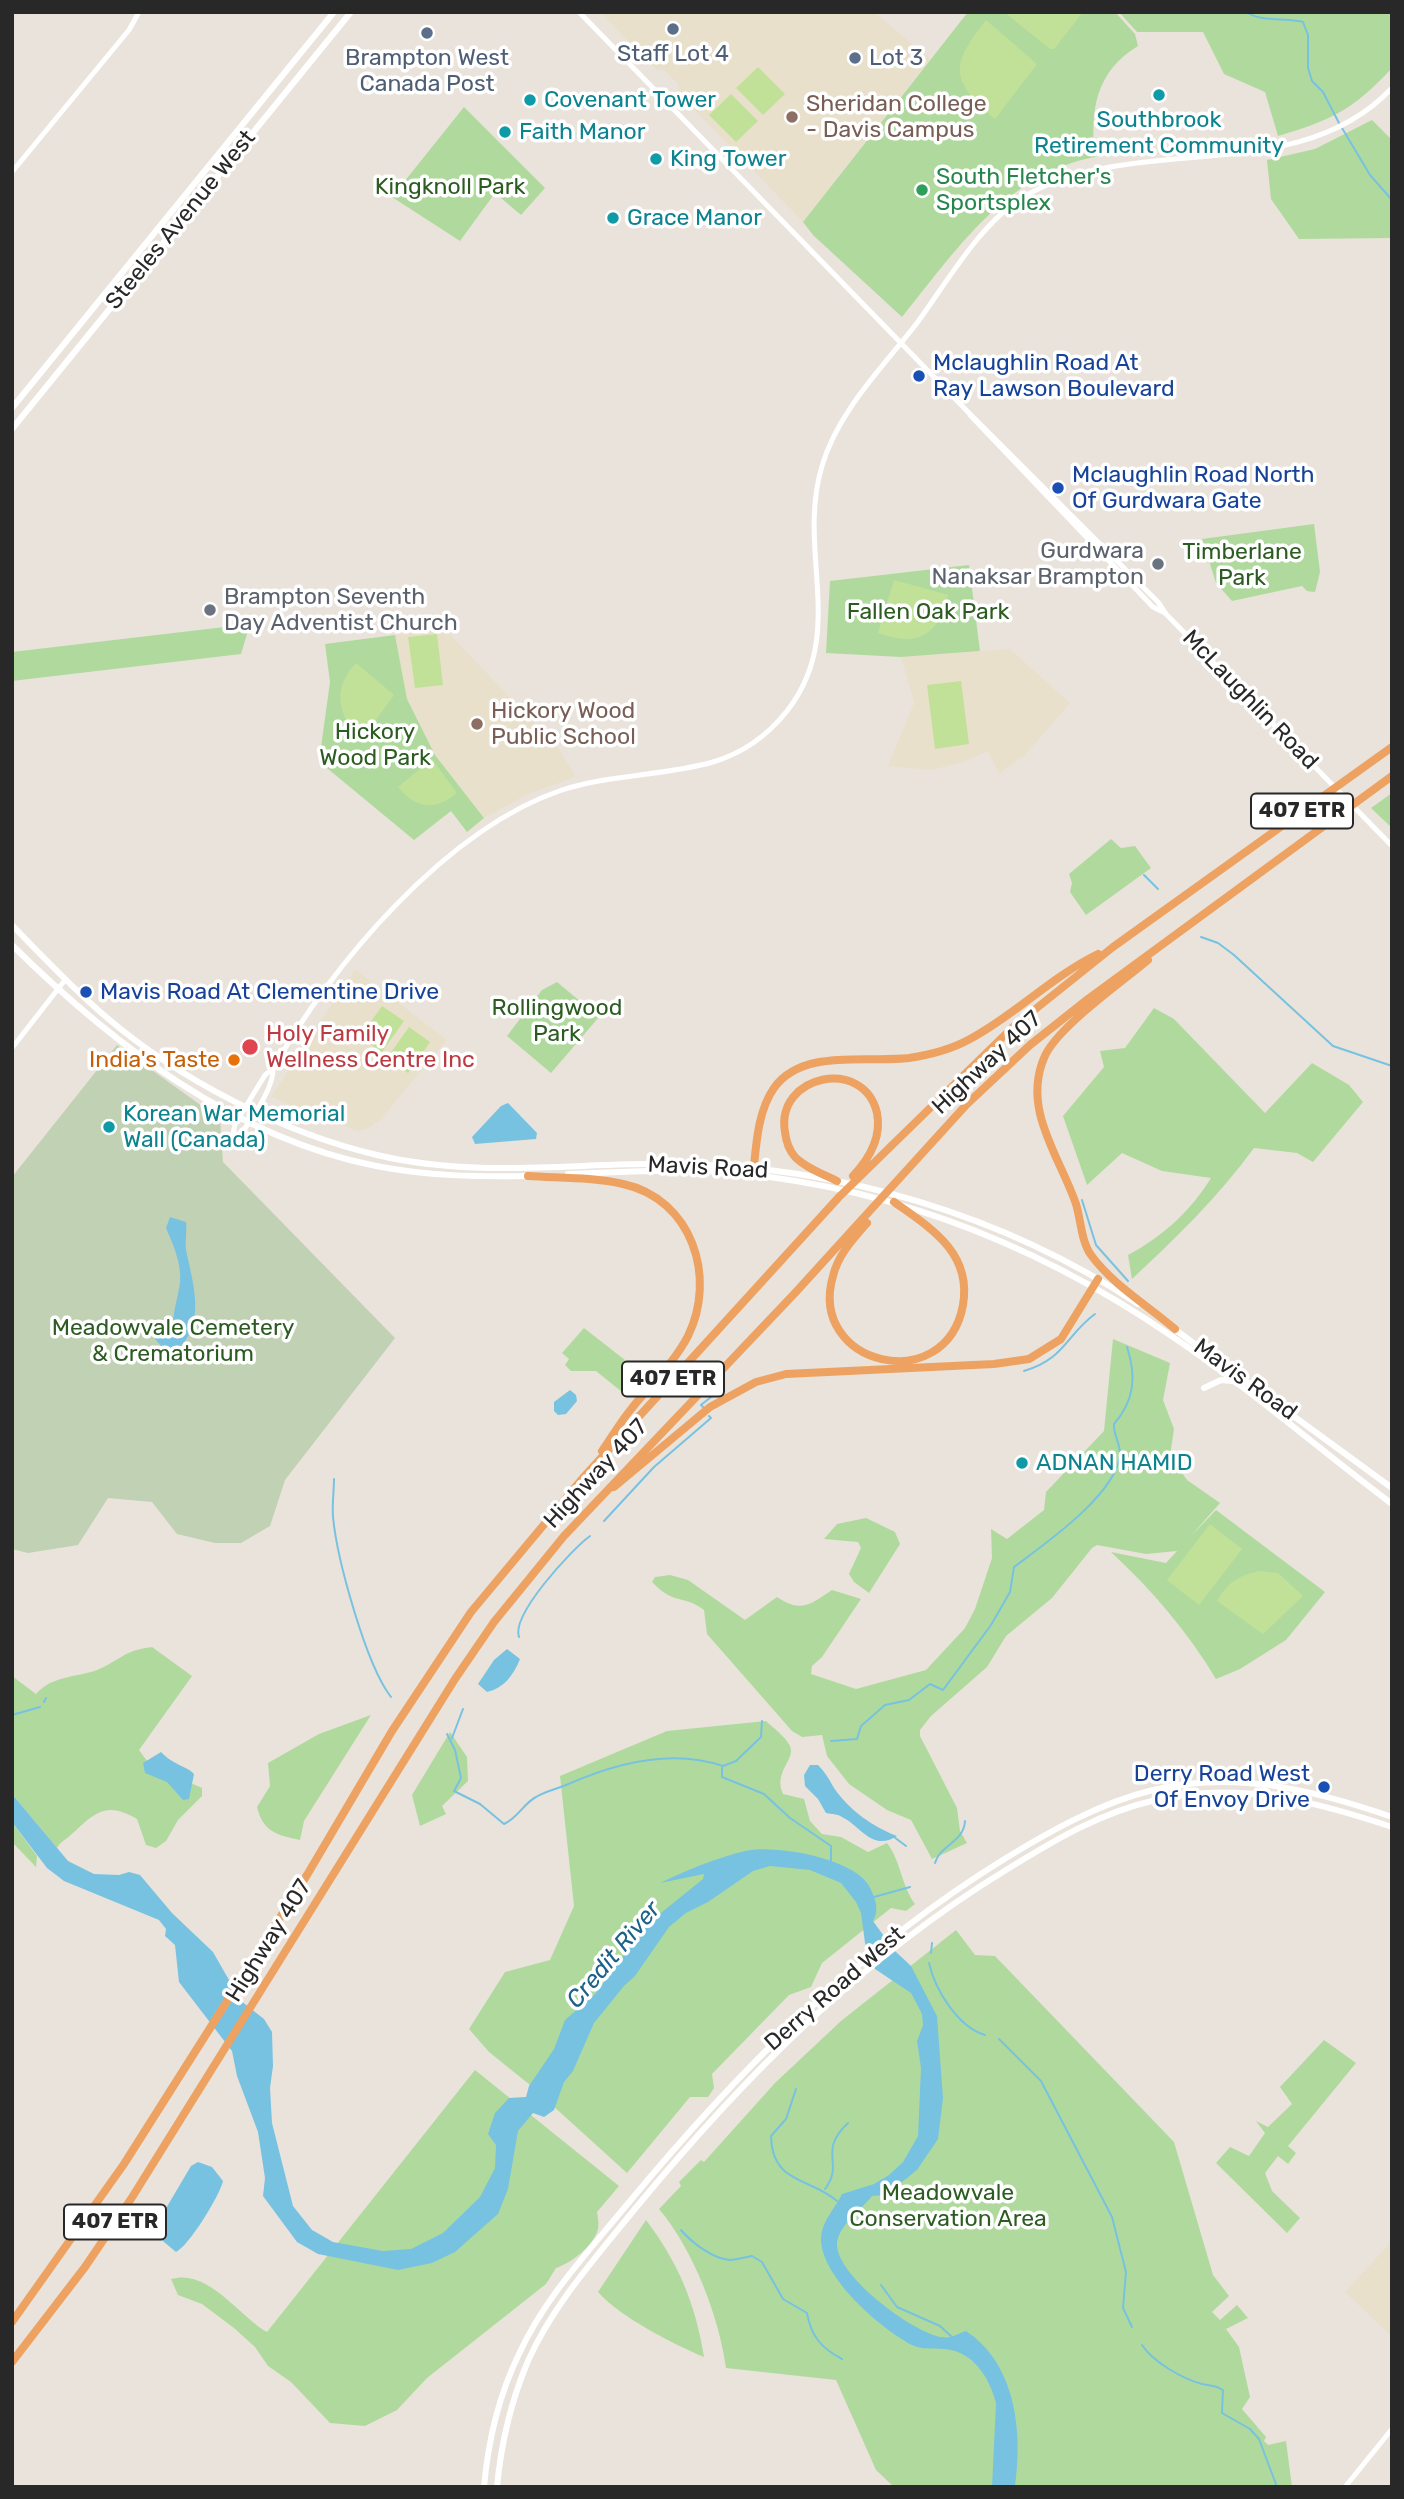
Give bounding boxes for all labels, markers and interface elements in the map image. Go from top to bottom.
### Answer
marker: Staff Lot 4 [665,21,681,37]
marker: Brampton West Canada Post [419,25,435,41]
place label: Staff Lot 4 [617,40,729,68]
place label: Brampton West Canada Post [345,44,509,98]
place label: Lot 3 [869,44,923,72]
marker: Lot 3 [847,50,863,66]
place label: Covenant Tower [544,86,716,114]
marker: Southbrook Retirement Community [1151,87,1167,103]
place label: Sheridan College - Davis Campus [806,90,987,144]
marker: Covenant Tower [522,92,538,108]
place label: Southbrook Retirement Community [1034,106,1284,160]
marker: Sheridan College - Davis Campus [784,109,800,125]
place label: Faith Manor [519,118,646,146]
marker: Faith Manor [497,124,513,140]
street label: Steeles Avenue West [100,125,262,315]
place label: King Tower [670,145,786,173]
marker: King Tower [648,151,664,167]
place label: South Fletcher's Sportsplex [936,163,1111,217]
park label: Kingknoll Park [375,173,525,201]
marker: South Fletcher's Sportsplex [914,182,930,198]
place label: Grace Manor [627,204,762,232]
marker: Grace Manor [605,210,621,226]
place label: Mclaughlin Road At Ray Lawson Boulevard [933,349,1175,403]
marker: Mclaughlin Road At Ray Lawson Boulevard [911,368,927,384]
place label: Mclaughlin Road North Of Gurdwara Gate [1072,461,1315,515]
marker: Mclaughlin Road North Of Gurdwara Gate [1050,480,1066,496]
place label: Gurdwara Nanaksar Brampton [931,537,1144,591]
park label: Timberlane Park [1182,538,1302,592]
marker: Gurdwara Nanaksar Brampton [1150,556,1166,572]
place label: Brampton Seventh Day Adventist Church [224,583,458,637]
park label: Fallen Oak Park [847,598,1009,626]
marker: Brampton Seventh Day Adventist Church [202,602,218,618]
street label: McLaughlin Road [1176,624,1324,776]
place label: Hickory Wood Public School [491,697,636,751]
marker: Hickory Wood Public School [469,716,485,732]
park label: Hickory Wood Park [319,718,431,772]
road number: 407 ETR [1251,794,1353,828]
place label: Mavis Road At Clementine Drive [100,978,439,1006]
marker: Mavis Road At Clementine Drive [78,984,94,1000]
park label: Rollingwood Park [492,994,622,1048]
street label: Highway 407 [927,1005,1047,1121]
place label: Holy Family Wellness Centre Inc [266,1020,475,1074]
marker: Holy Family Wellness Centre Inc [240,1037,260,1057]
place label: India's Taste [89,1046,220,1074]
marker: India's Taste [226,1052,242,1068]
place label: Korean War Memorial Wall (Canada) [123,1100,345,1154]
marker: Korean War Memorial Wall (Canada) [101,1119,117,1135]
street label: Mavis Road [647,1151,769,1185]
park label: Meadowvale Cemetery & Crematorium [52,1314,294,1368]
street label: Mavis Road [1188,1333,1302,1427]
road number: 407 ETR [622,1362,724,1396]
street label: Highway 407 [538,1414,654,1534]
place label: ADNAN HAMID [1036,1449,1192,1477]
marker: ADNAN HAMID [1014,1455,1030,1471]
place label: Derry Road West Of Envoy Drive [1134,1760,1310,1814]
marker: Derry Road West Of Envoy Drive [1316,1779,1332,1795]
street label: Highway 407 [220,1875,318,2007]
water label: Credit River [561,1896,667,2014]
street label: Derry Road West [759,1921,911,2057]
park label: Meadowvale Conservation Area [849,2179,1047,2233]
road number: 407 ETR [64,2204,166,2240]

